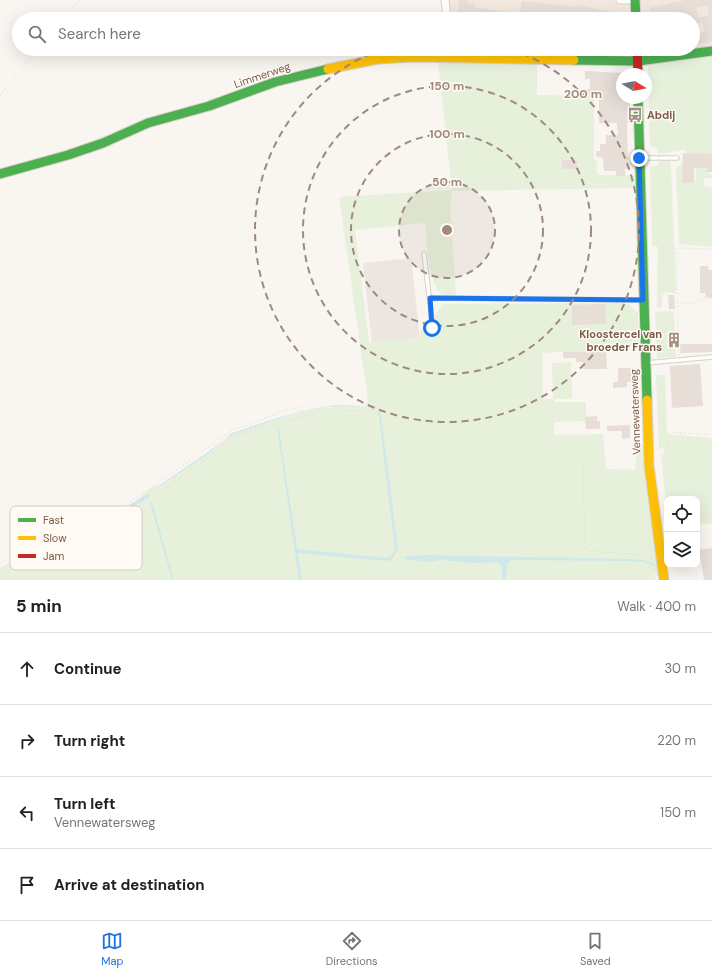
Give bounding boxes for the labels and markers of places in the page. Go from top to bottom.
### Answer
bus stop icon: Abdij [626,106,644,124]
place label: Abdij [647,108,675,122]
centre of rings [440,223,454,237]
place label: Kloostercel van broeder Frans [579,327,662,354]
building icon: Kloostercel van broeder Frans [665,331,683,349]

